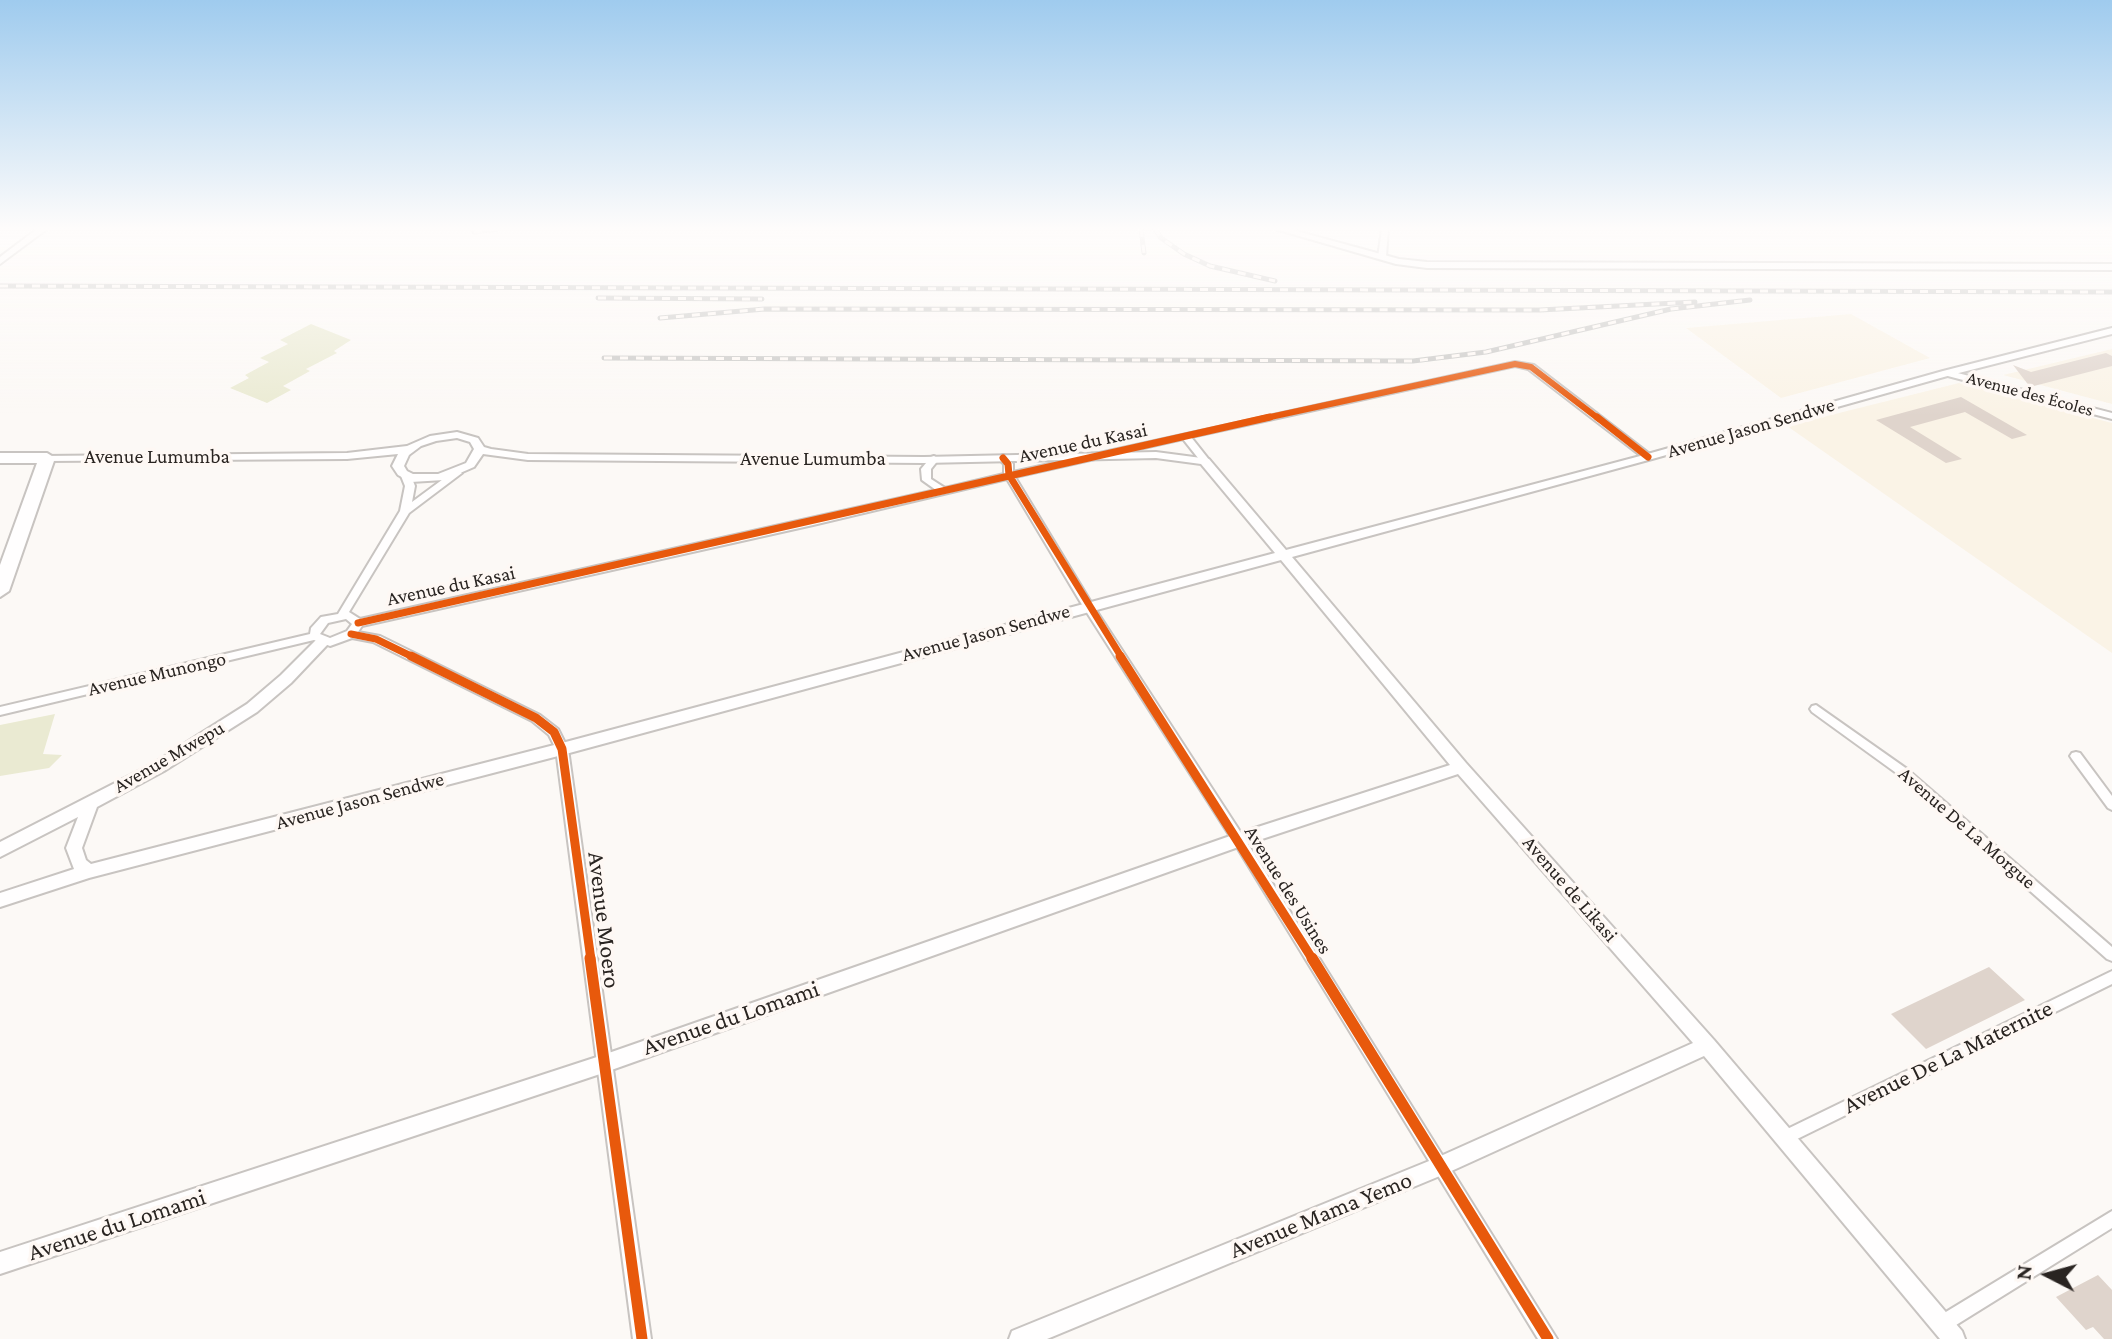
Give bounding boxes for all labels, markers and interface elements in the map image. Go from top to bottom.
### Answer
street label: Avenue des Écoles [1964,367,2096,421]
street label: Avenue Jason Sendwe [1665,393,1837,463]
street label: Avenue du Kasai [1017,418,1149,468]
street label: Avenue Lumumba [84,445,230,469]
street label: Avenue Lumumba [740,447,886,471]
street label: Avenue du Kasai [385,561,517,611]
street label: Avenue Jason Sendwe [899,599,1073,667]
street label: Avenue Munongo [86,646,228,702]
street label: Avenue Mwepu [109,716,229,798]
street label: Avenue De La Morgue [1894,762,2040,894]
street label: Avenue Jason Sendwe [273,767,447,835]
street label: Avenue des Usines [1239,821,1337,959]
street label: Avenue de Likasi [1517,831,1623,947]
street label: Avenue Moero [581,850,627,990]
street label: Avenue du Lomami [639,974,823,1062]
street label: Avenue De La Maternite [1839,994,2057,1120]
street label: Avenue Mama Yemo [1226,1165,1416,1265]
street label: Avenue du Lomami [25,1183,209,1267]
north arrow [2008,1235,2088,1315]
text: N [2010,1264,2037,1281]

